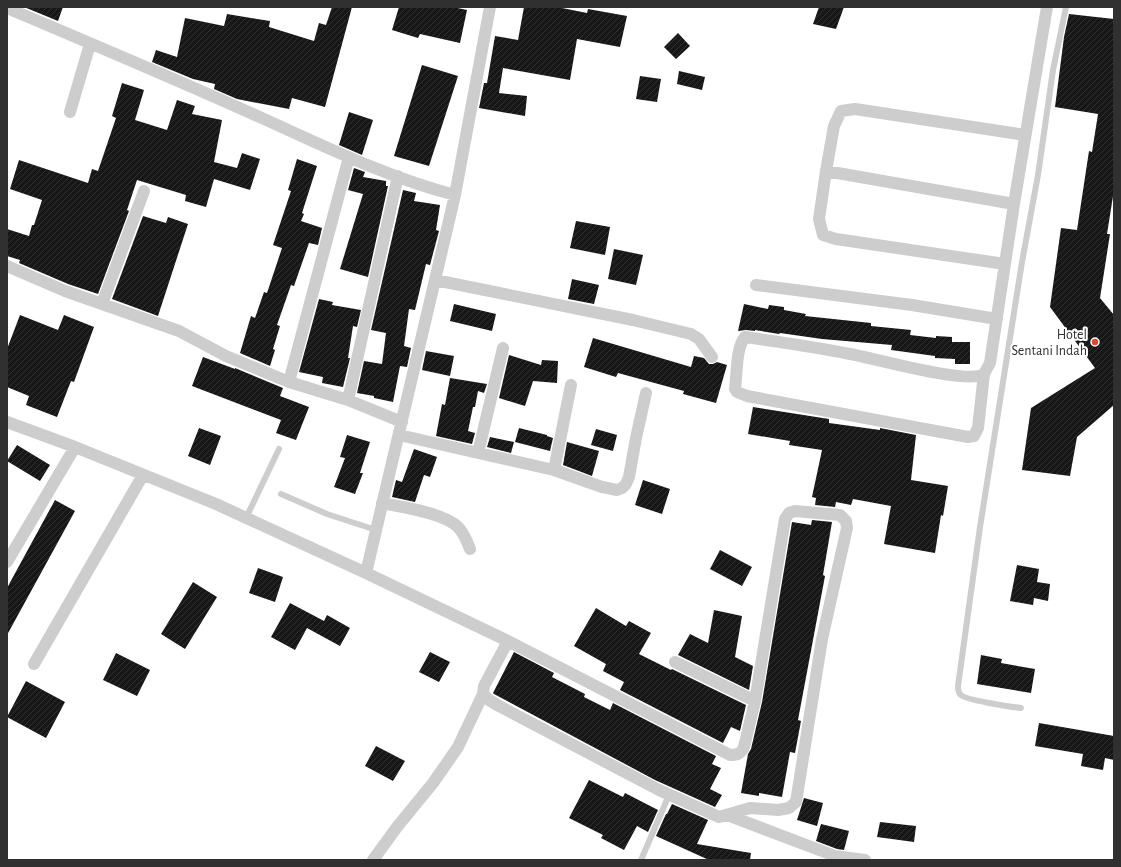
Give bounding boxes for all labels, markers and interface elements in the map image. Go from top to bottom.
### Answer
place label: Hotel Sentani Indah [1011,328,1087,358]
marker: Hotel Sentani Indah [1090,337,1100,347]

